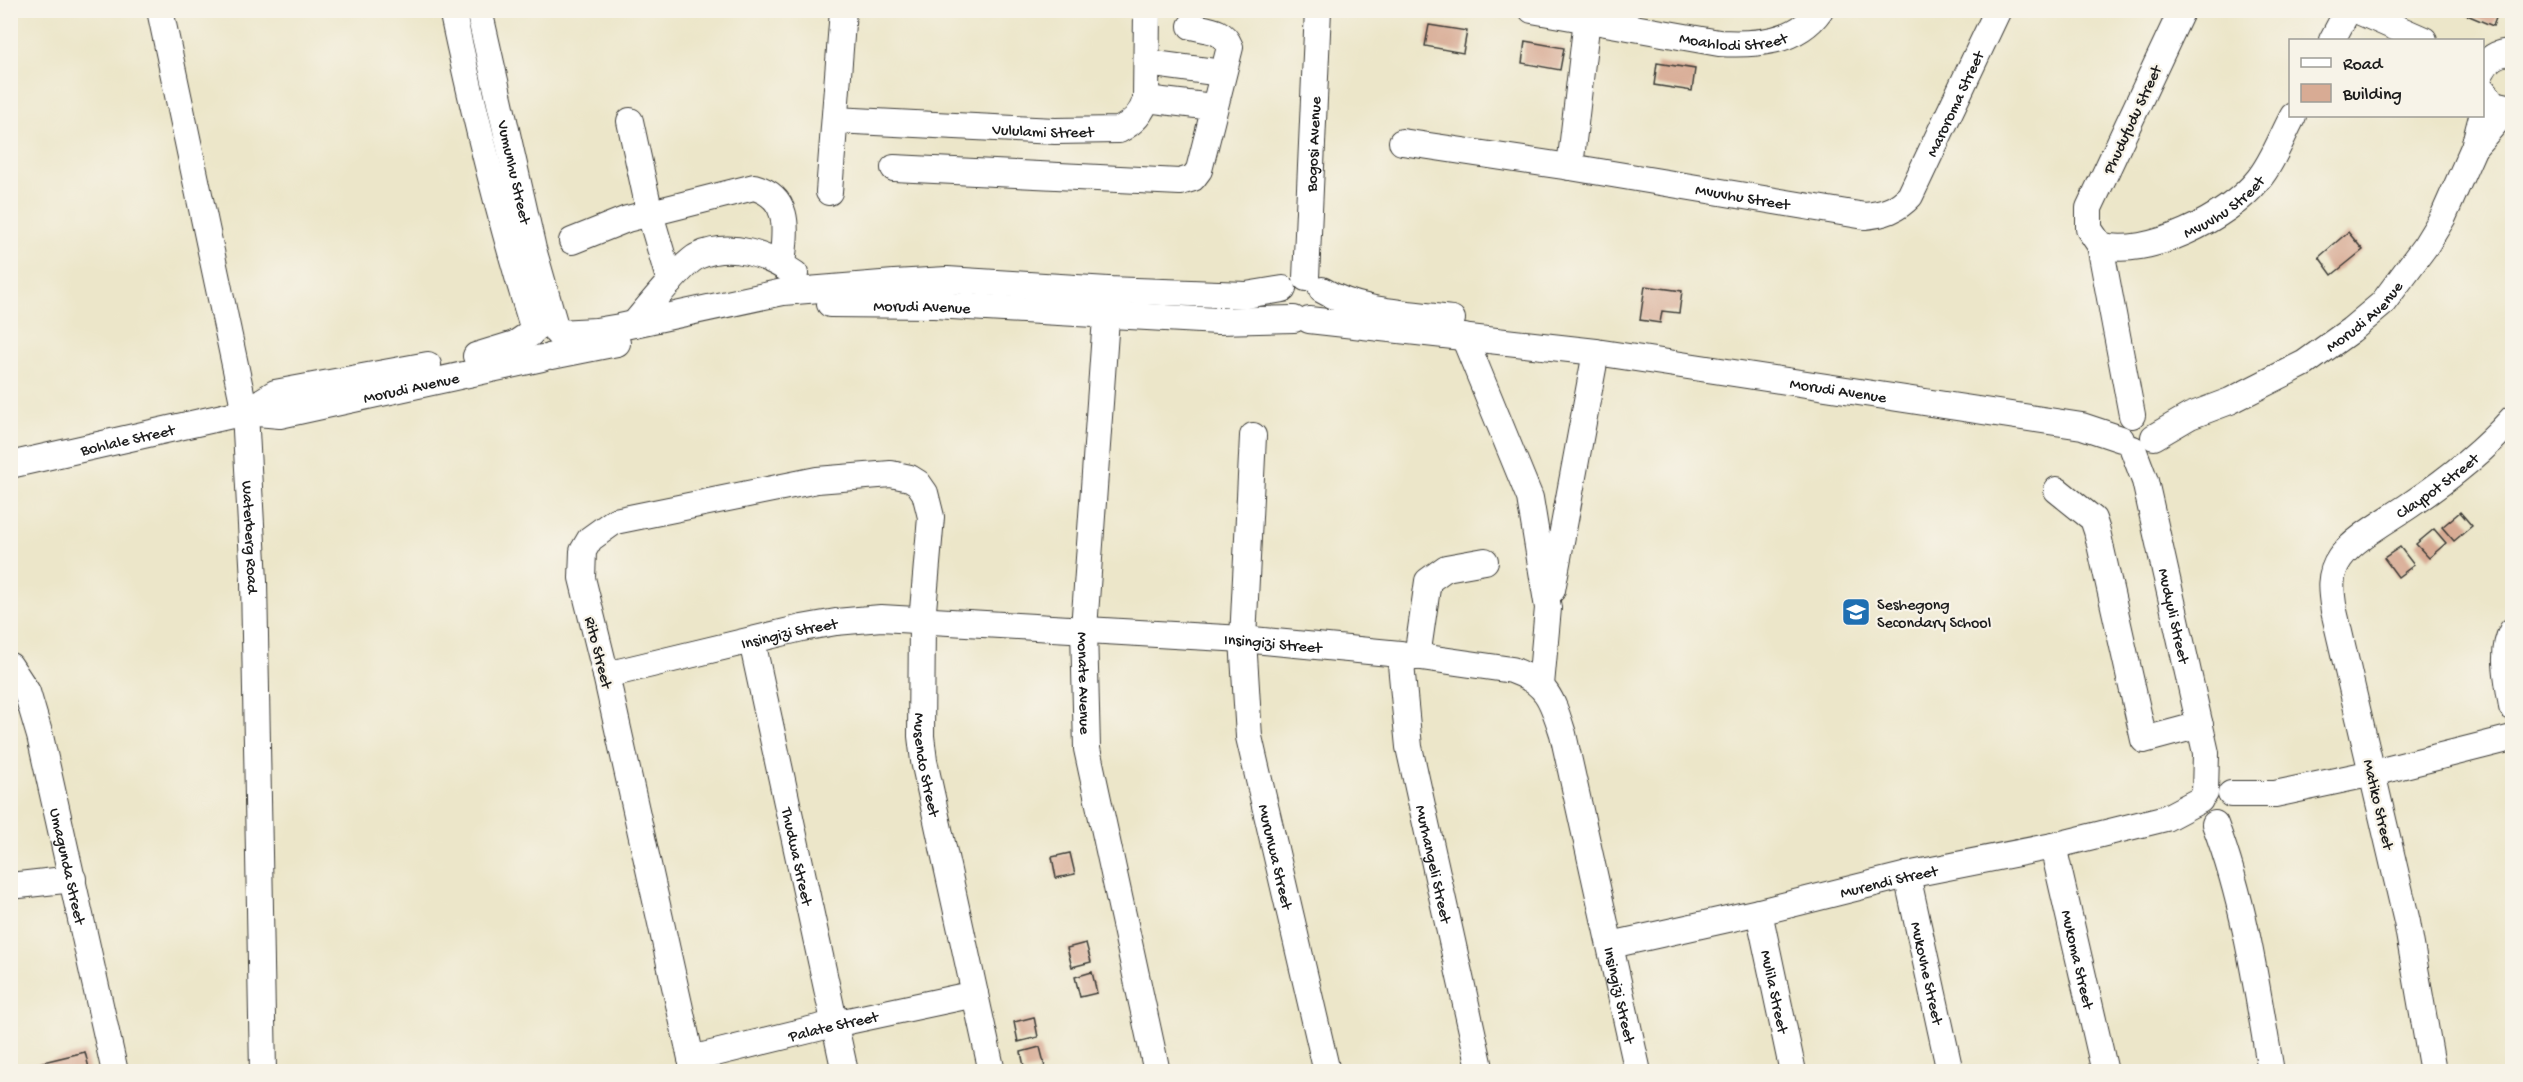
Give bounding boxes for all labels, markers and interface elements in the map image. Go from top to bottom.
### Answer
street label: Moahlodi Street [1677,30,1792,57]
legend [2289,39,2484,117]
street label: Maroroma Street [1924,48,1991,161]
text: Road [2343,55,2384,76]
street label: Phudufudu Street [2100,62,2168,179]
text: Building [2342,85,2402,106]
street label: Bogosi Avenue [1304,96,1327,193]
street label: Vumunhu Street [491,118,533,228]
street label: Vululami Street [991,122,1095,144]
street label: Mvuvhu Street [2181,172,2271,244]
street label: Mvuvhu Street [1694,182,1792,217]
street label: Morudi Avenue [2323,278,2409,358]
street label: Morudi Avenue [873,298,972,320]
street label: Morudi Avenue [362,370,462,410]
street label: Morudi Avenue [1788,376,1888,409]
street label: Bohlale Street [78,422,178,462]
street label: Claypot Street [2393,450,2485,525]
street label: Waterberg Road [236,480,260,595]
street label: Mudyuli Street [2152,567,2192,667]
school or university icon: Seshegong Secondary School [1840,596,1872,628]
place label: Seshegong Secondary School [1877,597,1991,634]
street label: Rito Street [579,615,615,692]
street label: Insingizi Street [740,616,841,655]
street label: Monate Avenue [1071,632,1093,736]
street label: Insingizi Street [1223,632,1324,660]
street label: Musendo Street [908,713,942,820]
street label: Matiko Street [2357,758,2397,853]
street label: Murunwa Street [1252,803,1295,913]
street label: Murhangeli Street [1409,804,1454,927]
street label: Thudwa Street [775,805,815,909]
street label: Umagunda Street [43,807,88,928]
street label: Murendi Street [1839,863,1941,904]
street label: Mukoma Street [2055,909,2096,1013]
street label: Mukovhe Street [1904,920,1946,1028]
street label: Insingizi Street [1598,946,1638,1047]
street label: Mulila Street [1754,949,1791,1037]
street label: Palate Street [786,1009,882,1048]

